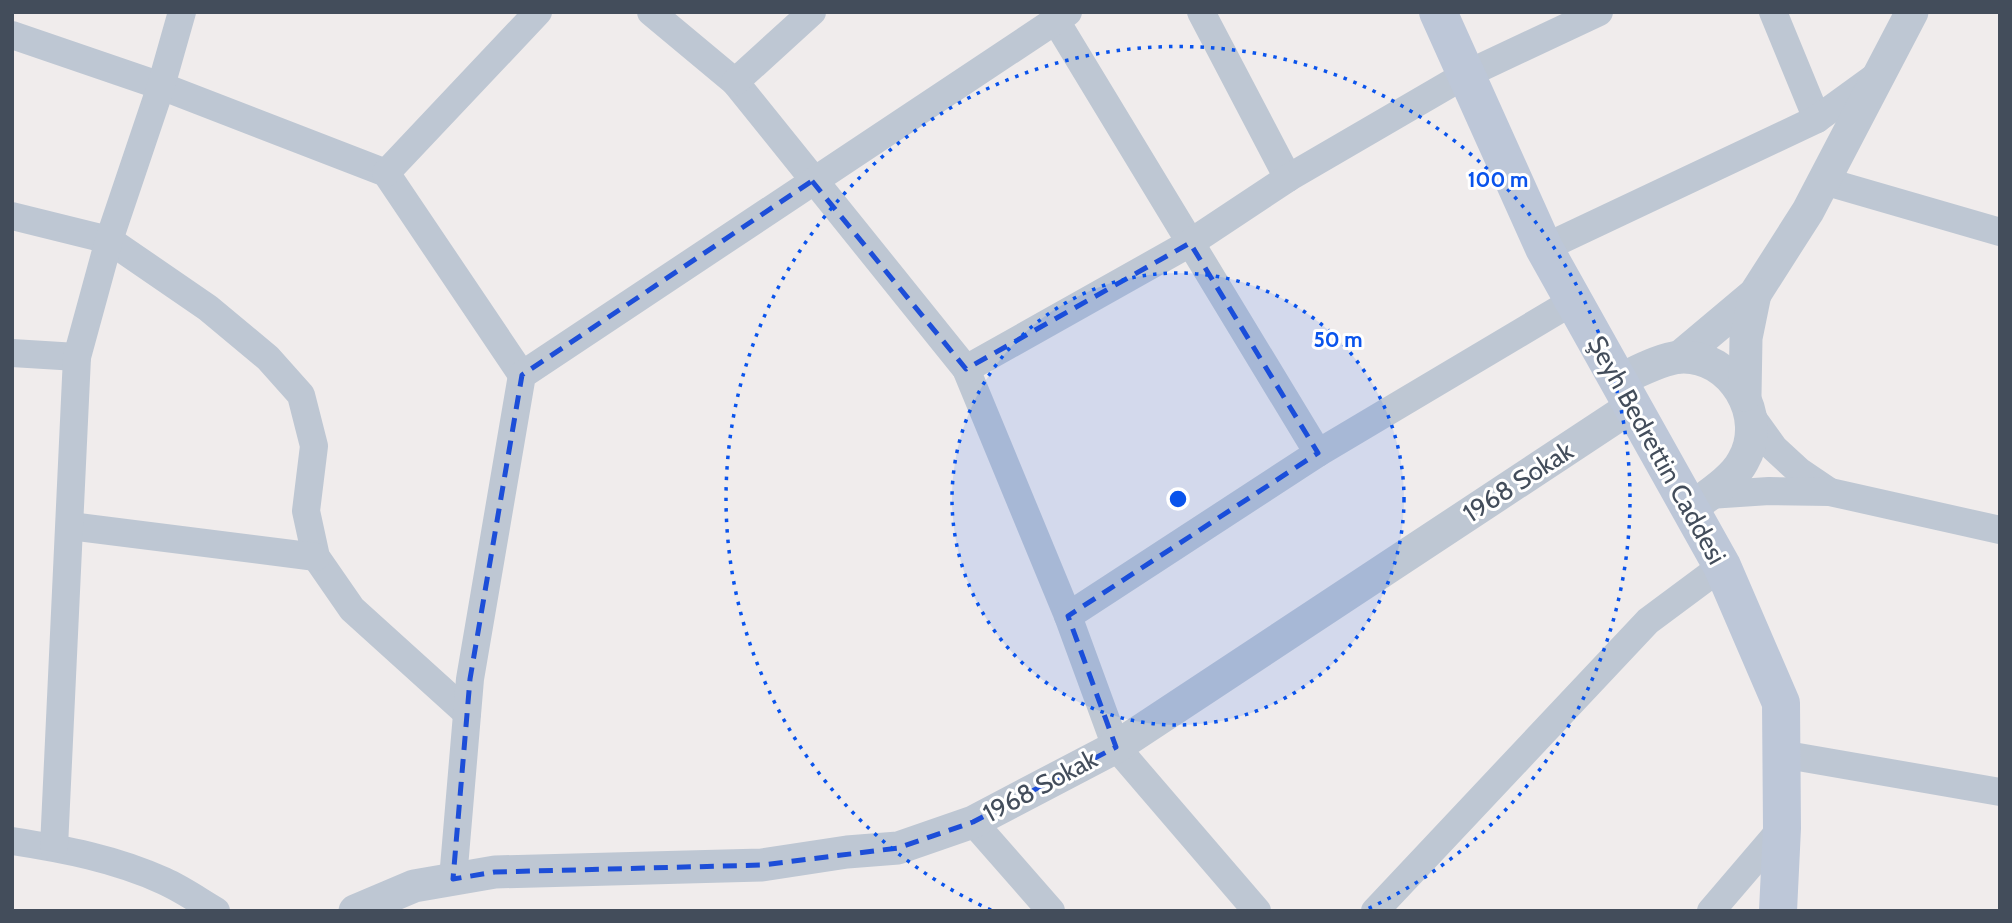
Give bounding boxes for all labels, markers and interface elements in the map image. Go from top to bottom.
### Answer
text: 100 m [1468,167,1528,192]
text: 50 m [1313,327,1363,352]
street label: Şeyh Bedrettin Caddesi [1581,330,1733,570]
street label: 1968 Sokak [1457,434,1579,529]
centre of rings [1166,487,1190,511]
street label: 1968 Sokak [977,742,1103,829]

